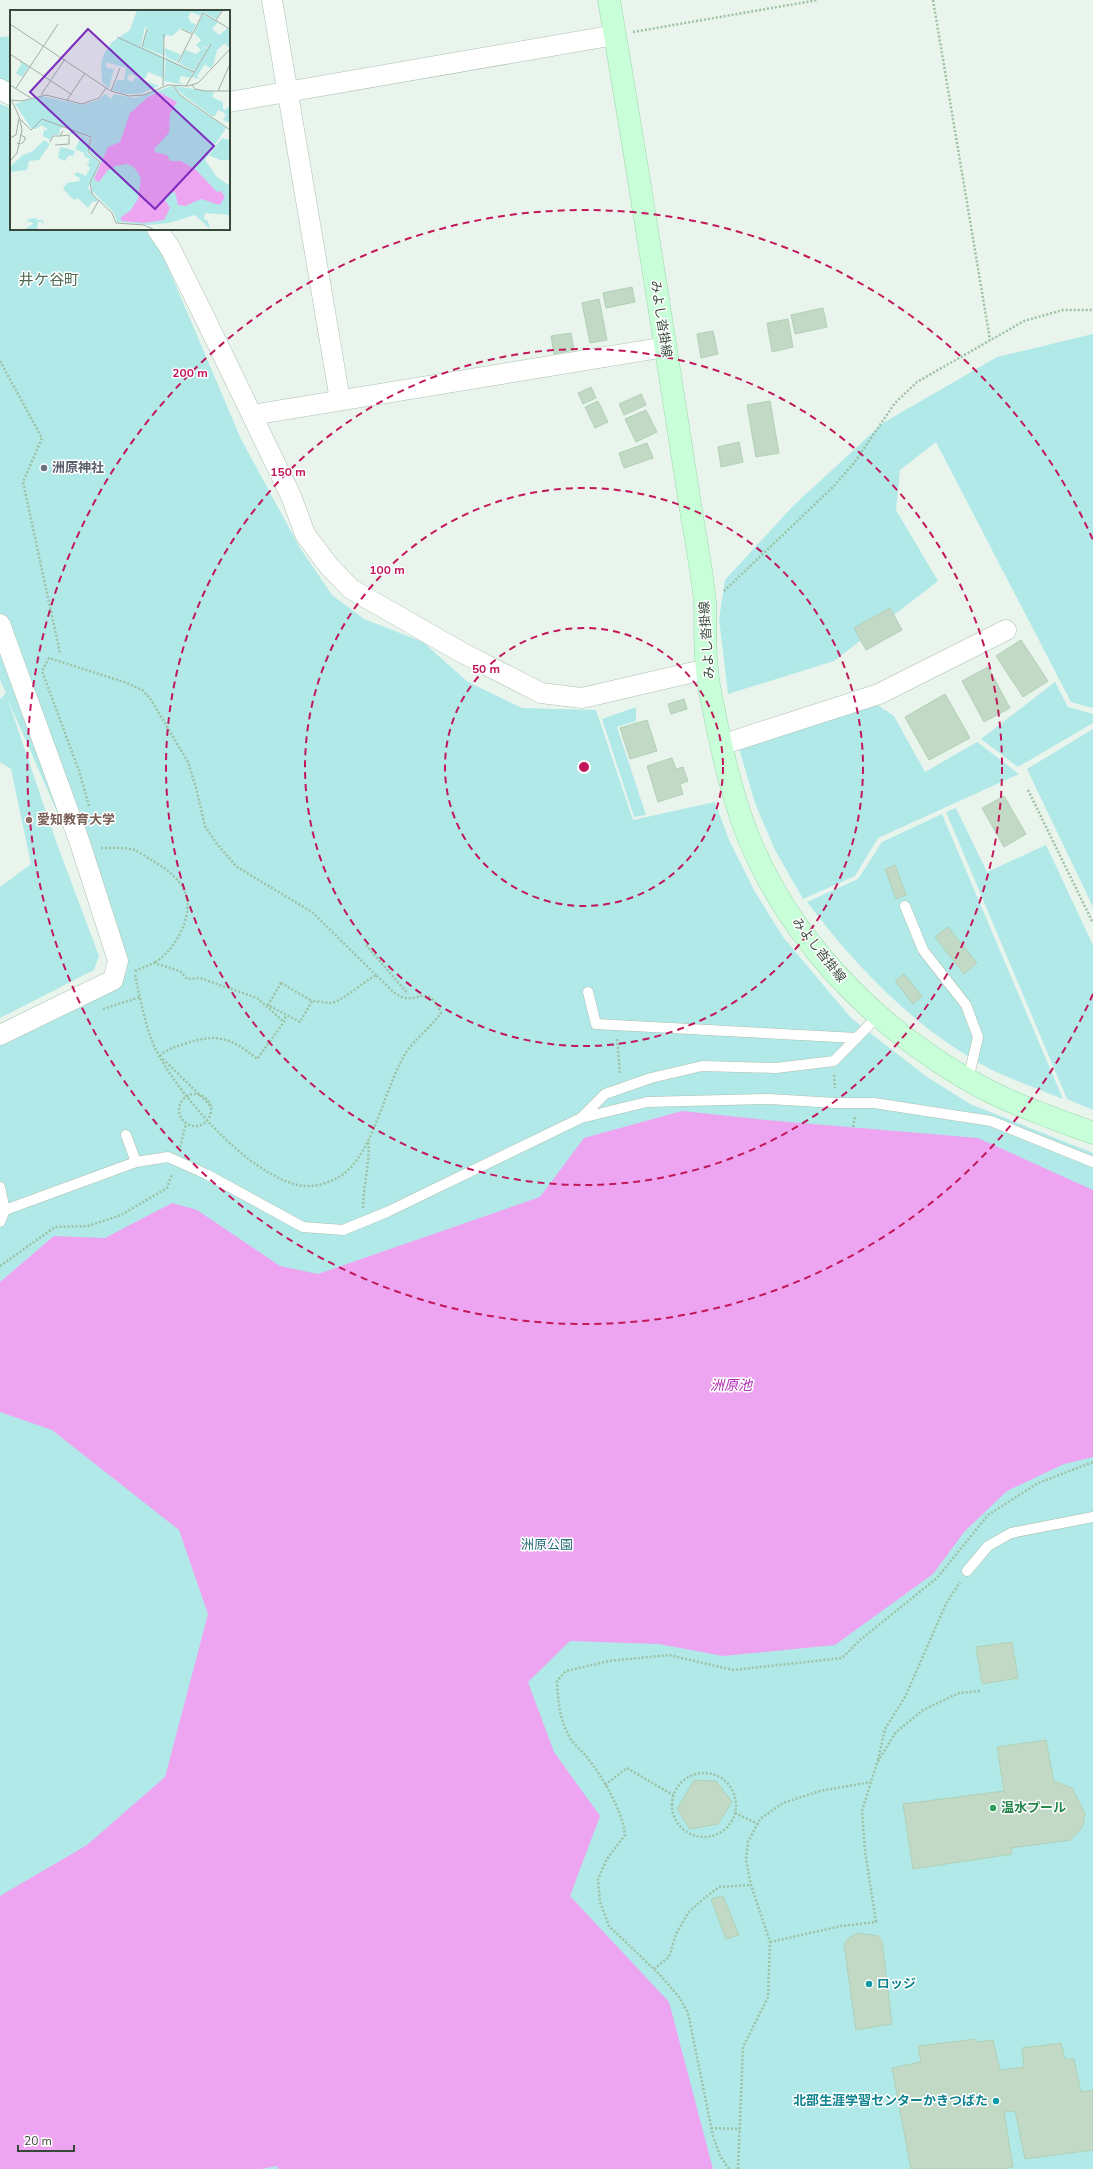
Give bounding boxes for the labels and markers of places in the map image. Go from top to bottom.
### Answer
place label: 洲原神社 [52,459,104,477]
marker: 洲原神社 [39,463,49,473]
centre of rings [577,760,591,774]
place label: 愛知教育大学 [37,811,115,829]
marker: 愛知教育大学 [24,815,34,825]
place label: 温水プール [1001,1799,1066,1817]
marker: 温水プール [988,1803,998,1813]
place label: ロッジ [877,1975,916,1993]
marker: ロッジ [864,1979,874,1989]
place label: 北部生涯学習センターかきつばた [793,2092,988,2110]
marker: 北部生涯学習センターかきつばた [991,2096,1001,2106]

